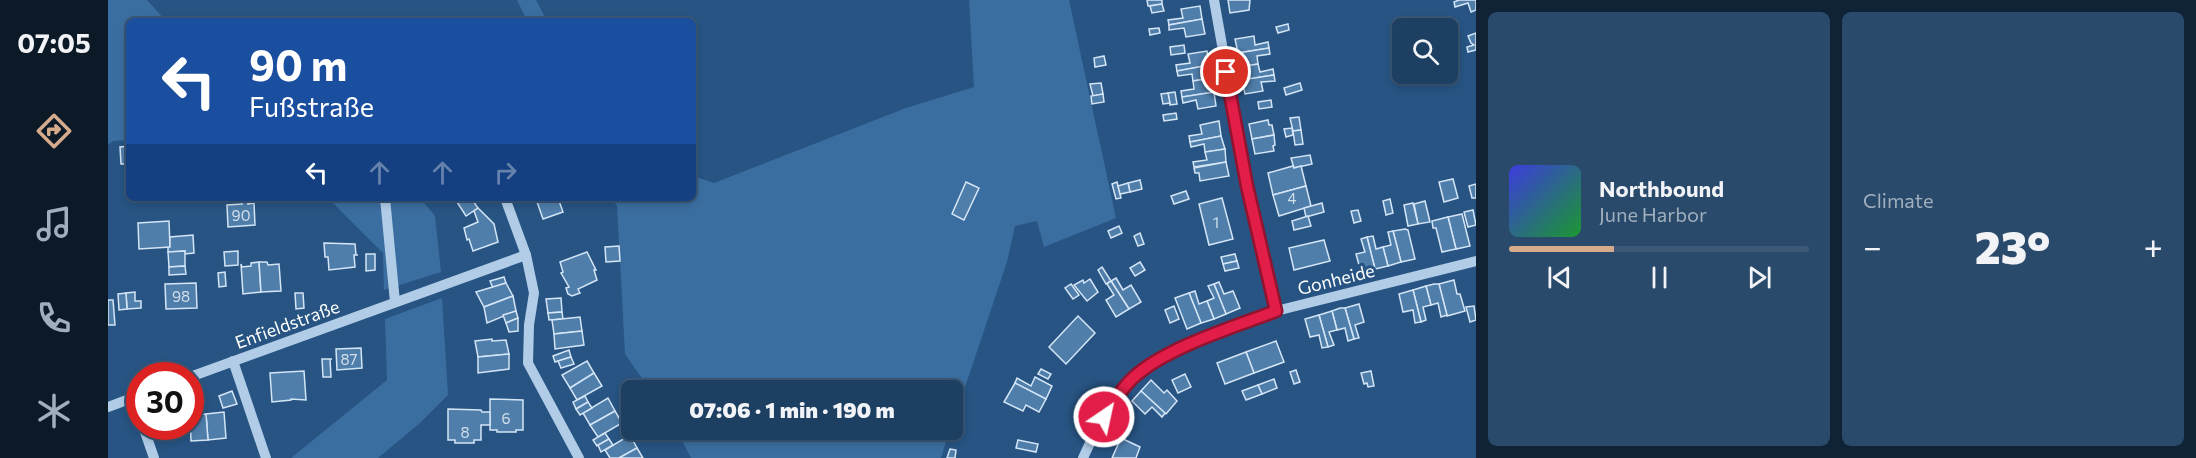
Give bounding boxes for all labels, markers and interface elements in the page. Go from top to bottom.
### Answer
map controls [1392,18,1458,84]
button: search [1392,18,1458,84]
text: 07:05 [17,26,91,59]
text: 90 m [249,38,348,90]
icon: left [150,42,228,120]
pin [1200,46,1251,97]
icon: arrive [1209,55,1242,88]
text: Fußstraße [249,90,374,123]
icon: directions [33,110,75,152]
icon: left [300,156,333,189]
icon: ahead [363,156,396,189]
icon: ahead [426,156,459,189]
icon: right [489,156,522,189]
text: Northbound [1599,175,1724,202]
text: Climate [1863,188,1933,212]
house number: 4 [1288,189,1297,207]
text: June Harbor [1599,202,1707,226]
icon: music [33,203,75,245]
house number: 90 [232,206,250,224]
house number: 1 [1213,213,1219,231]
text: 23° [1975,218,2051,273]
text: − [1863,225,1882,266]
text: + [2144,225,2163,266]
street label: Gonheide [1295,259,1377,299]
icon: previous [1543,261,1576,294]
icon: pause [1643,261,1676,294]
icon: next [1743,261,1776,294]
house number: 98 [172,287,190,305]
street label: Enfieldstraße [232,295,342,353]
icon: phone [33,297,75,339]
house number: 87 [341,350,358,368]
speed limit sign: 30 [126,362,204,440]
position arrow [1072,385,1136,449]
icon: climate [33,390,75,432]
text: 07:06 · 1 min · 190 m [689,396,895,423]
house number: 6 [501,409,511,427]
house number: 8 [460,423,470,441]

